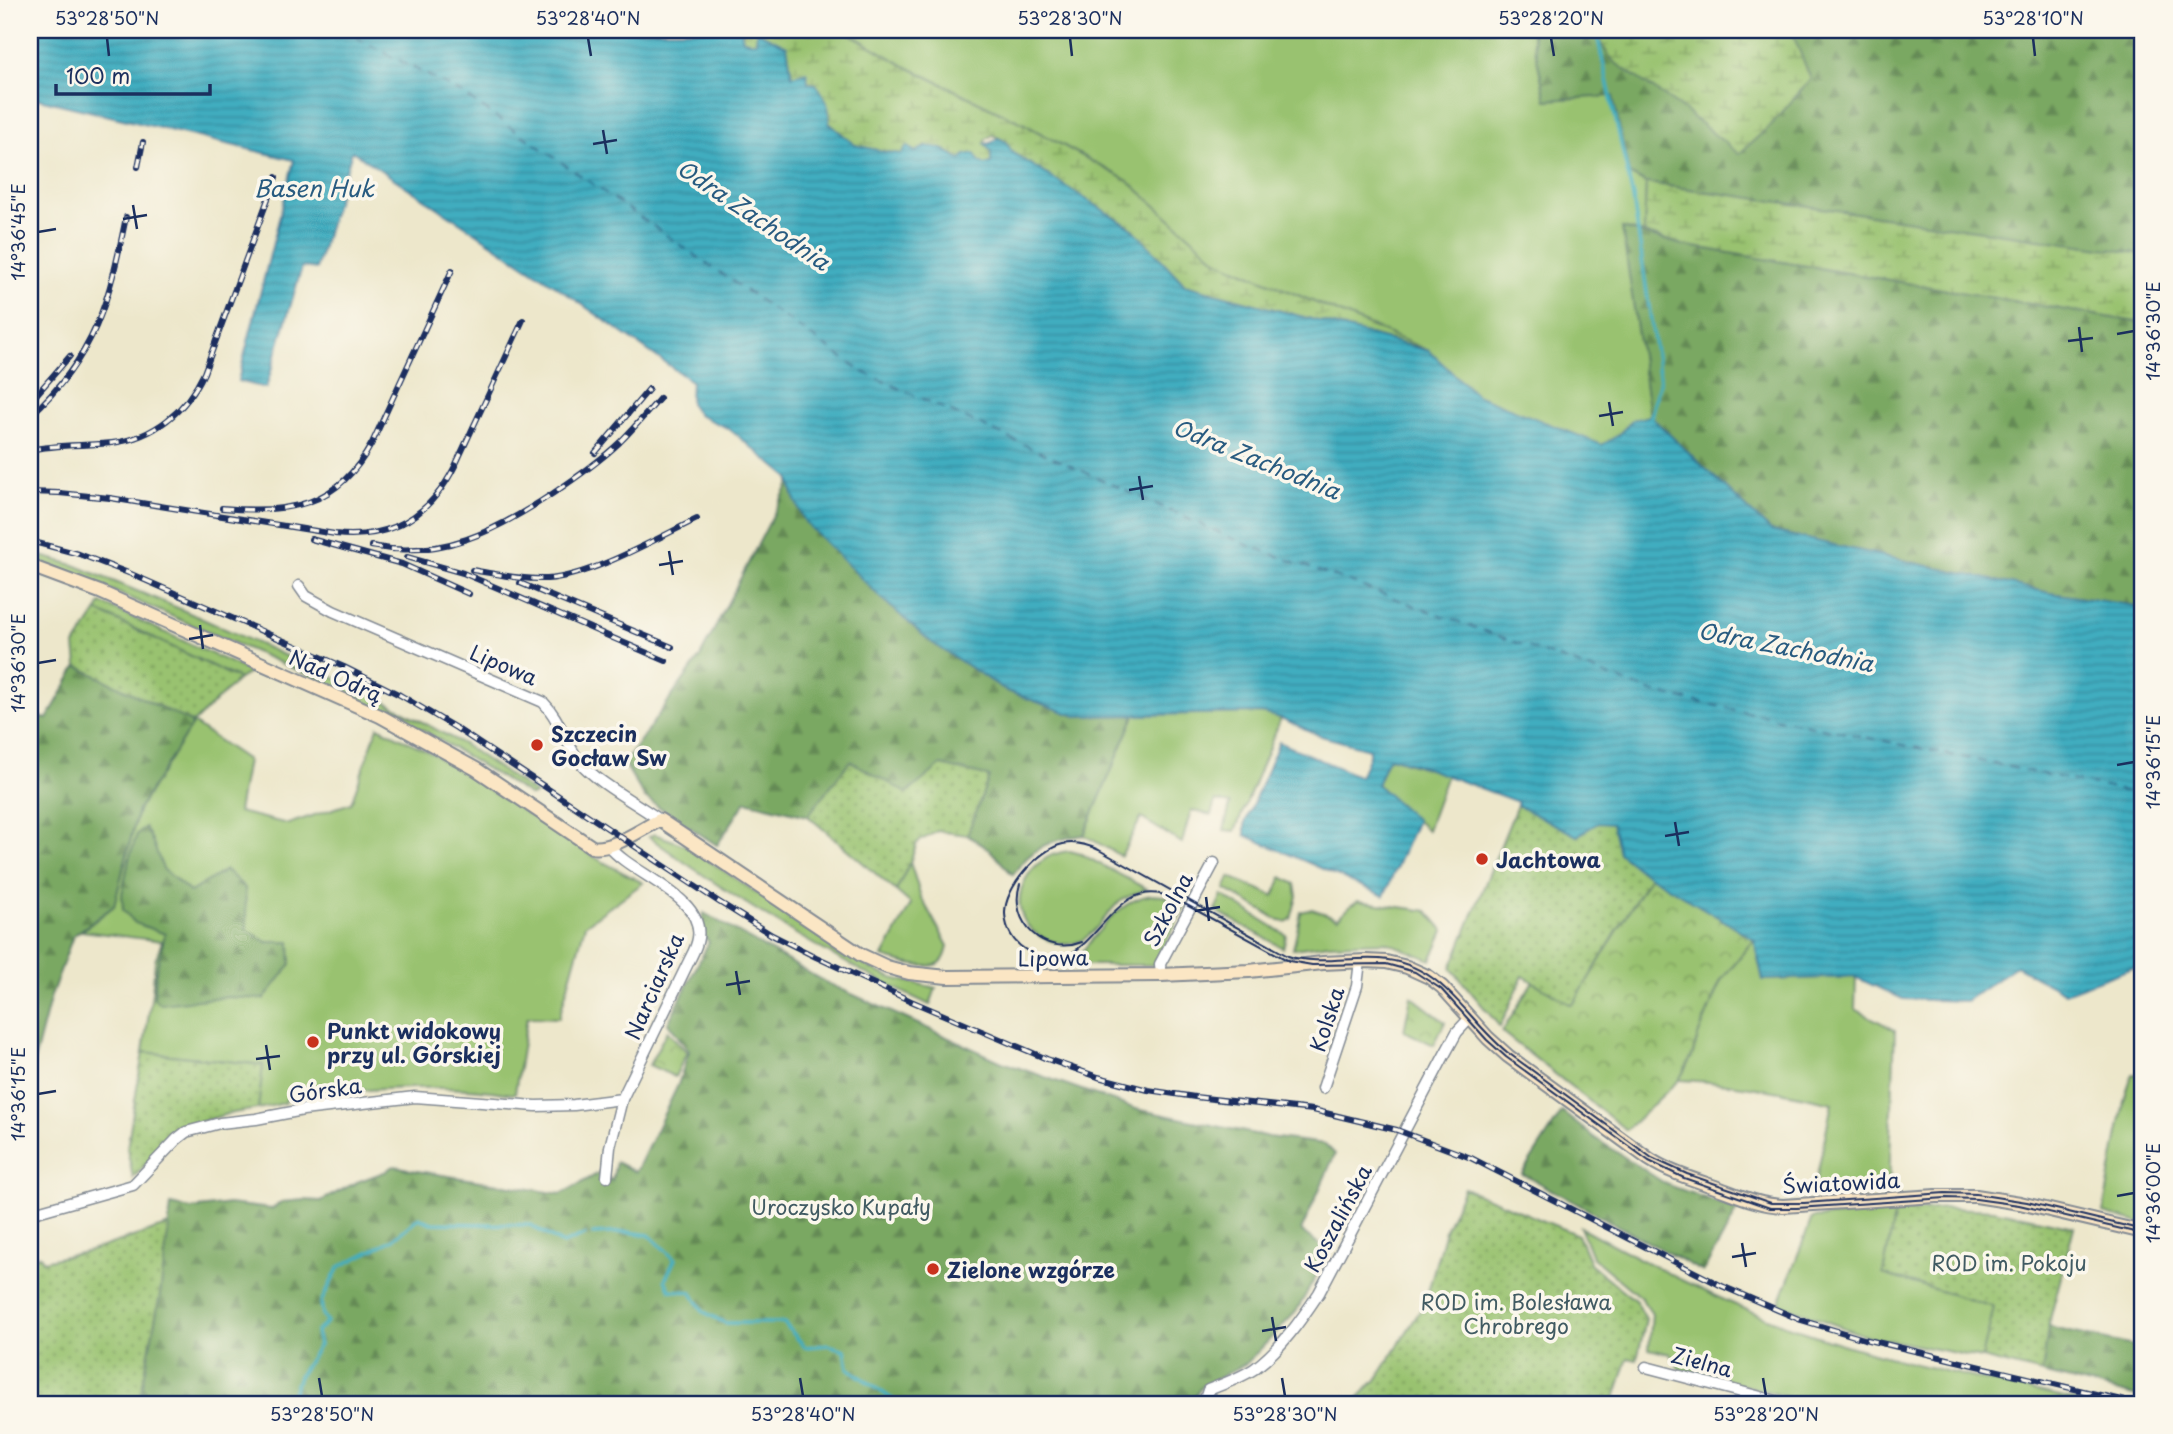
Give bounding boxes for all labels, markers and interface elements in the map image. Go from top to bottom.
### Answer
text: 53°28'50"N [55,4,159,31]
text: 53°28'40"N [535,4,641,31]
text: 53°28'30"N [1017,4,1123,31]
text: 53°28'20"N [1498,4,1604,31]
text: 53°28'10"N [1982,4,2084,31]
scale bar [56,52,210,96]
text: 100 m [66,59,130,91]
water label: Odra Zachodnia [671,150,838,279]
water label: Basen Huk [254,170,375,205]
text: 14°36'45"E [4,183,31,281]
text: 14°36'30"E [2139,281,2166,381]
water label: Odra Zachodnia [1168,408,1347,508]
water label: Odra Zachodnia [1695,612,1878,680]
text: 14°36'30"E [4,613,31,713]
street label: Lipowa [465,635,543,693]
street label: Nad Odrą [284,640,388,710]
text: 14°36'15"E [2139,715,2166,809]
place label: Szczecin Gocław Sw [551,717,667,773]
marker: Szczecin Gocław Sw [529,737,545,753]
place label: Jachtowa [1496,843,1601,875]
marker: Jachtowa [1474,851,1490,867]
street label: Szkolna [1134,866,1200,952]
street label: Narciarska [615,927,691,1044]
street label: Lipowa [1017,940,1089,974]
street label: Kolska [1300,982,1352,1056]
place label: Punkt widokowy przy ul. Górskiej [327,1014,501,1070]
marker: Punkt widokowy przy ul. Górskiej [305,1034,321,1050]
text: 14°36'15"E [4,1047,31,1141]
street label: Górska [287,1068,363,1110]
text: 14°36'00"E [2139,1143,2166,1243]
street label: Koszalińska [1295,1158,1379,1278]
street label: Światowida [1781,1163,1902,1201]
park label: Uroczysko Kupały [751,1190,931,1222]
park label: ROD im. Pokoju [1931,1246,2087,1278]
place label: Zielone wzgórze [947,1253,1115,1285]
marker: Zielone wzgórze [925,1261,941,1277]
park label: ROD im. Bolesława Chrobrego [1421,1285,1612,1341]
street label: Zielna [1668,1338,1736,1384]
text: 53°28'50"N [270,1400,374,1427]
text: 53°28'40"N [750,1400,856,1427]
text: 53°28'30"N [1232,1400,1338,1427]
text: 53°28'20"N [1713,1400,1819,1427]

